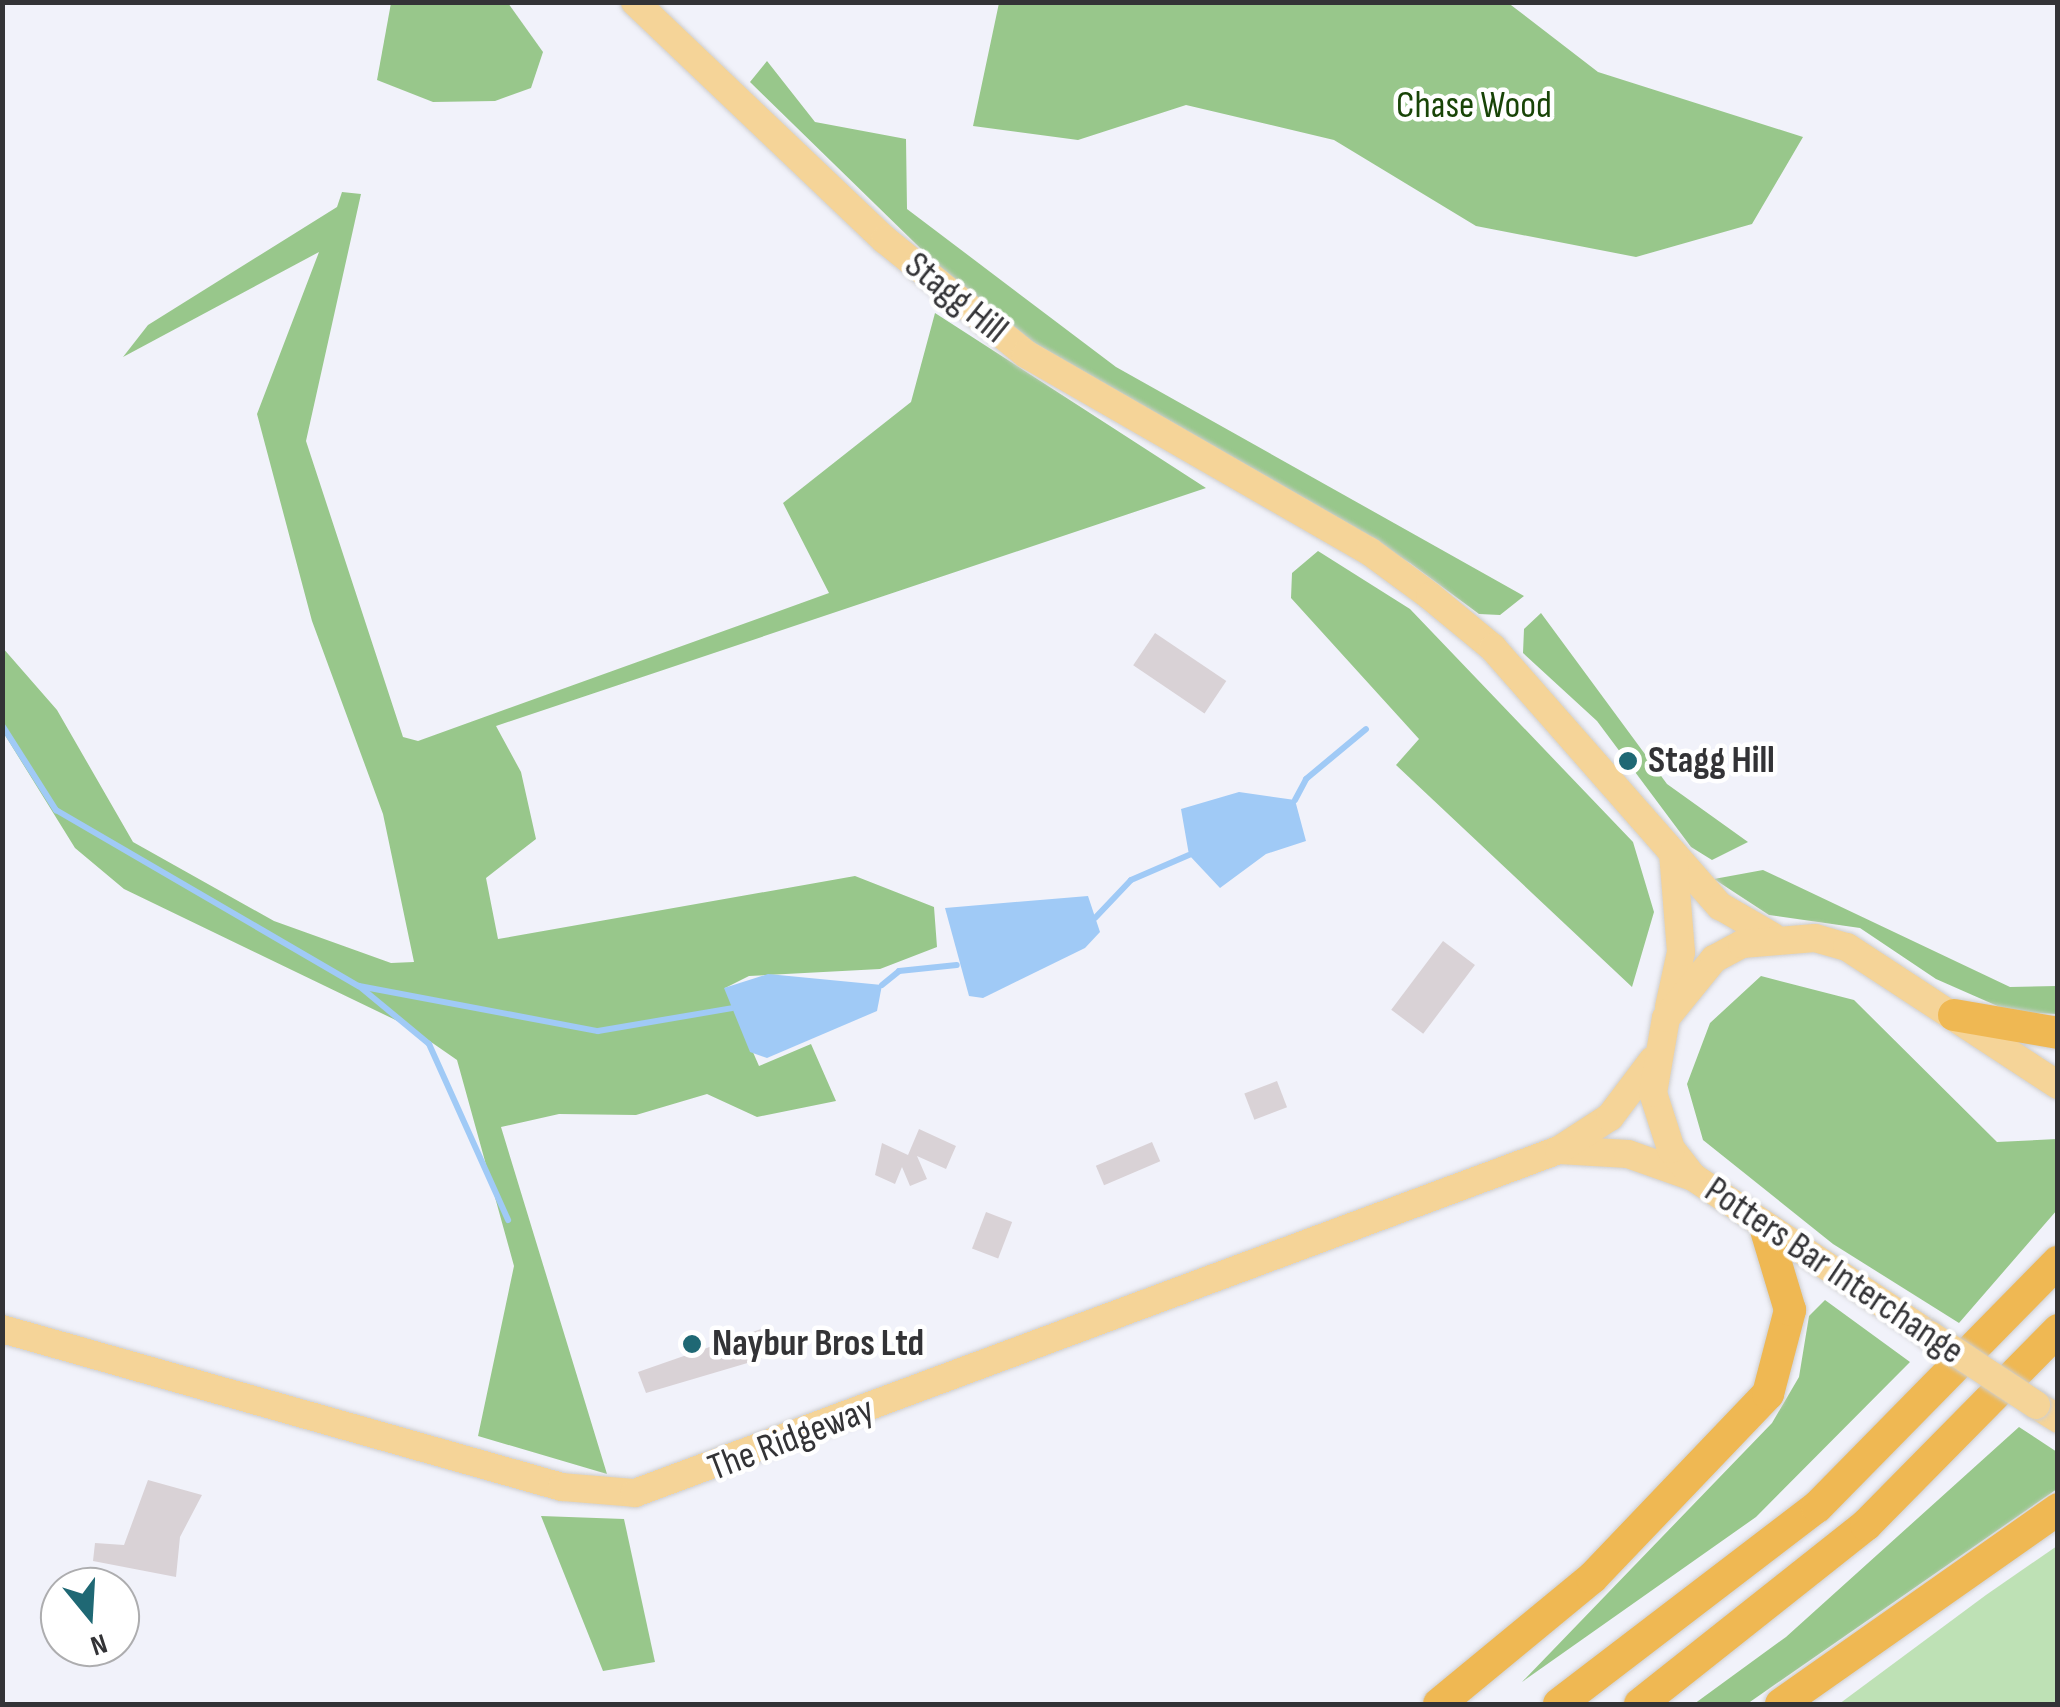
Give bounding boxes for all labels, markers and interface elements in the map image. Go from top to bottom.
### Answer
park label: Chase Wood [1396,83,1552,129]
street label: Stagg Hill [895,243,1017,353]
place label: Stagg Hill [1648,738,1775,784]
marker: Stagg Hill [1617,750,1639,772]
street label: Potters Bar Interchange [1696,1168,1972,1374]
place label: Naybur Bros Ltd [712,1321,924,1367]
marker: Naybur Bros Ltd [681,1333,703,1355]
street label: The Ridgeway [702,1387,880,1491]
north arrow [40,1567,140,1667]
text: N [87,1626,111,1662]

